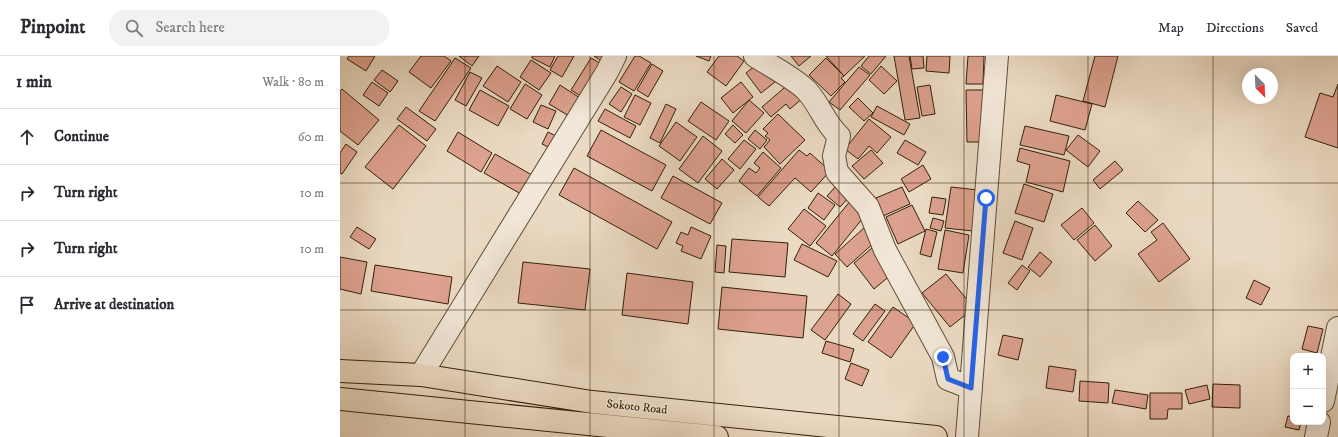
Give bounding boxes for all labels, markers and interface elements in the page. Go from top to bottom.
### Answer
search box [109,10,389,46]
text: Pinpoint [20,16,85,39]
icon: search [123,17,145,39]
text: Search here [155,18,225,37]
text: Map [1158,19,1184,37]
text: Directions [1206,19,1264,37]
text: Saved [1286,19,1318,37]
north arrow [1242,68,1278,104]
text: 1 min [16,71,52,93]
text: Walk · 80 m [262,74,324,90]
icon: ahead [16,126,38,148]
text: Continue [54,127,109,146]
text: 60 m [298,129,324,145]
icon: right [16,182,38,204]
text: Turn right [54,183,117,202]
text: 10 m [300,185,324,201]
route start [977,189,995,207]
icon: right [16,238,38,260]
text: Turn right [54,239,117,258]
text: 10 m [300,241,324,257]
icon: arrive [16,294,38,316]
text: Arrive at destination [54,295,174,314]
route end [934,348,952,366]
map controls [1290,353,1326,425]
button: + [1290,353,1326,389]
button: − [1290,389,1326,425]
street label: Sokoto Road [606,396,668,418]

